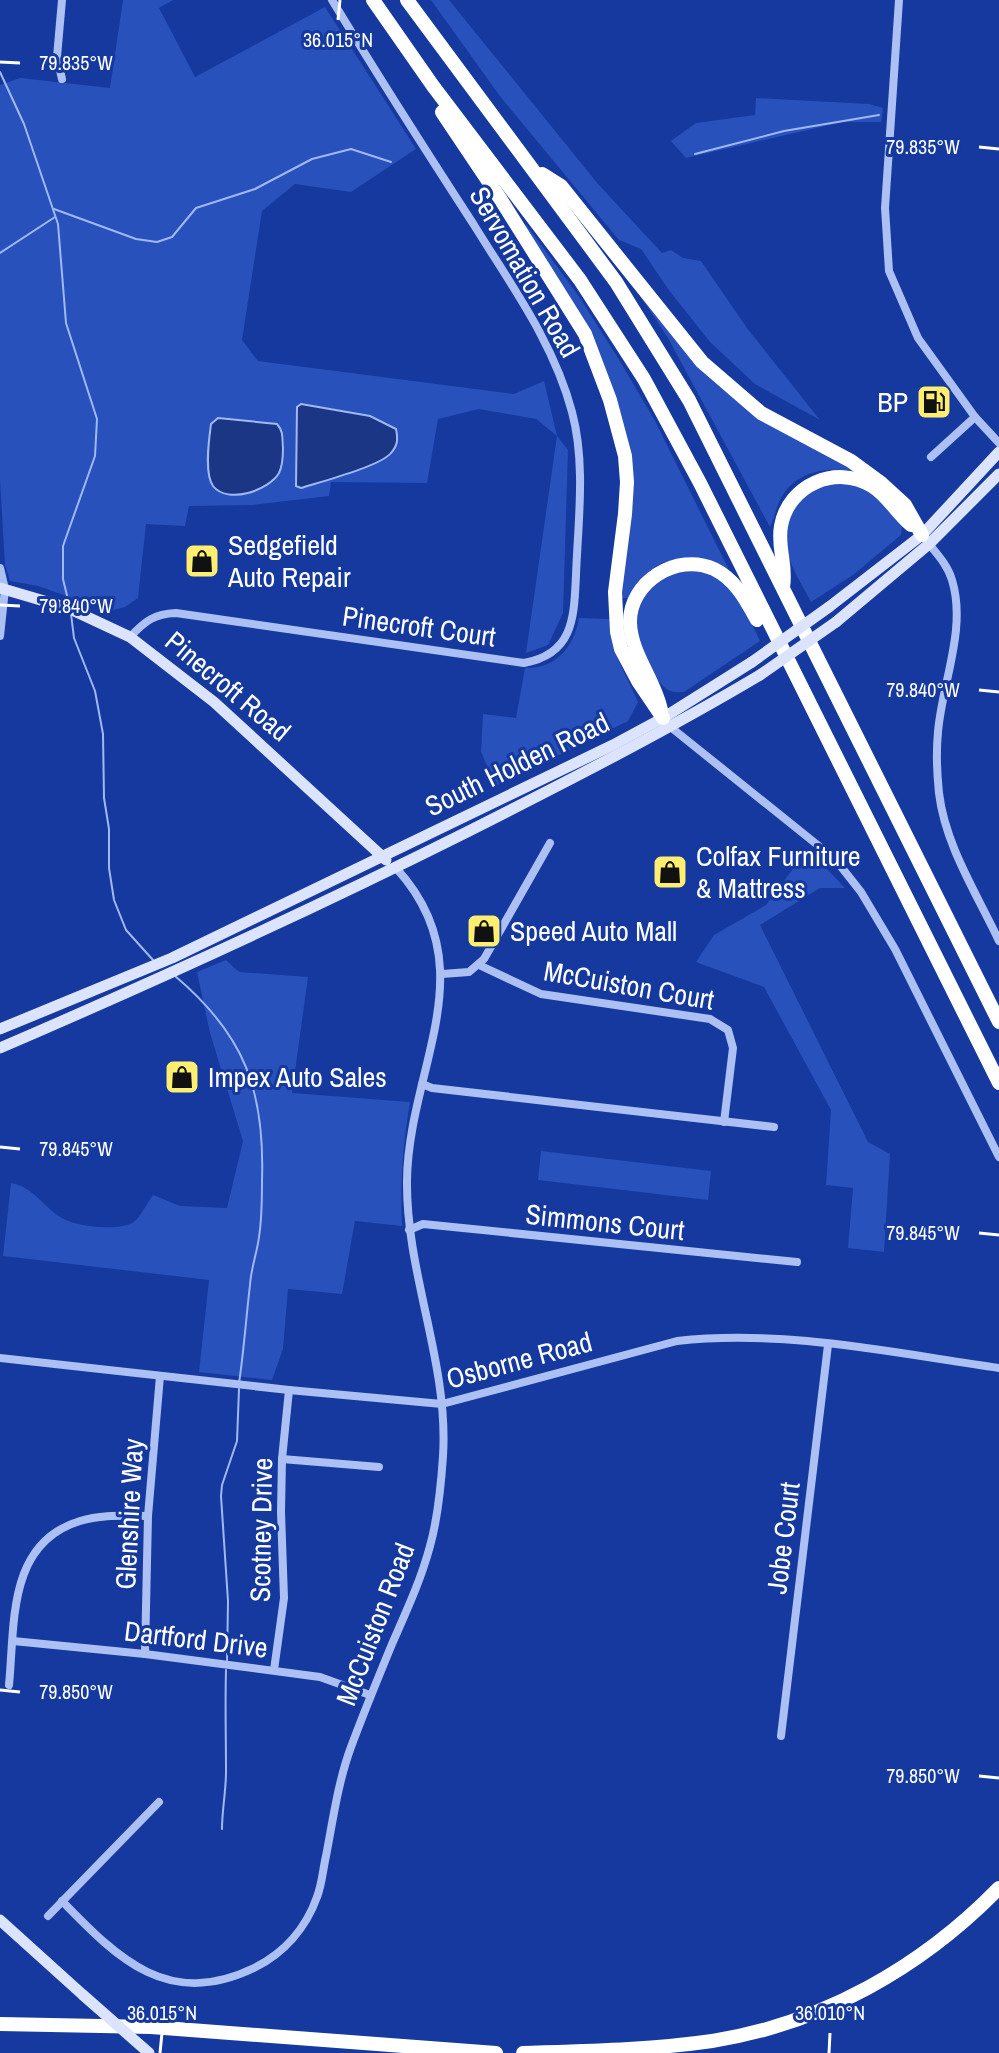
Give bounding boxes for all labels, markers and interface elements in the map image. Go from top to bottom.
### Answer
text: 36.015°N [303,26,373,53]
text: 79.835°W [39,49,113,76]
text: 79.835°W [886,133,960,160]
street label: Servomation Road [461,180,589,364]
place label: BP [877,383,908,421]
fuel station icon: BP [915,383,953,421]
place label: Sedgefield Auto Repair [227,526,351,596]
shop icon: Sedgefield Auto Repair [183,542,221,580]
text: 79.840°W [39,592,113,619]
street label: Pinecroft Court [340,596,498,656]
street label: Pinecroft Road [157,622,299,750]
text: 79.840°W [886,676,960,703]
street label: South Holden Road [419,703,615,825]
place label: Colfax Furniture & Mattress [696,837,861,907]
shop icon: Colfax Furniture & Mattress [651,853,689,891]
shop icon: Speed Auto Mall [465,912,503,950]
place label: Speed Auto Mall [510,912,677,950]
street label: McCuiston Court [541,951,717,1019]
shop icon: Impex Auto Sales [163,1058,201,1096]
place label: Impex Auto Sales [208,1058,387,1096]
text: 79.845°W [39,1135,113,1162]
street label: Simmons Court [524,1195,686,1249]
text: 79.845°W [886,1219,960,1246]
street label: Osborne Road [442,1322,596,1398]
street label: Glenshire Way [106,1437,152,1590]
street label: Scotney Drive [241,1458,281,1602]
street label: Jobe Court [757,1480,809,1596]
street label: McCuiston Road [327,1537,423,1711]
street label: Dartford Drive [122,1611,270,1667]
text: 79.850°W [39,1678,113,1705]
text: 79.850°W [886,1762,960,1789]
text: 36.015°N [127,1999,197,2026]
text: 36.010°N [795,1999,865,2026]

